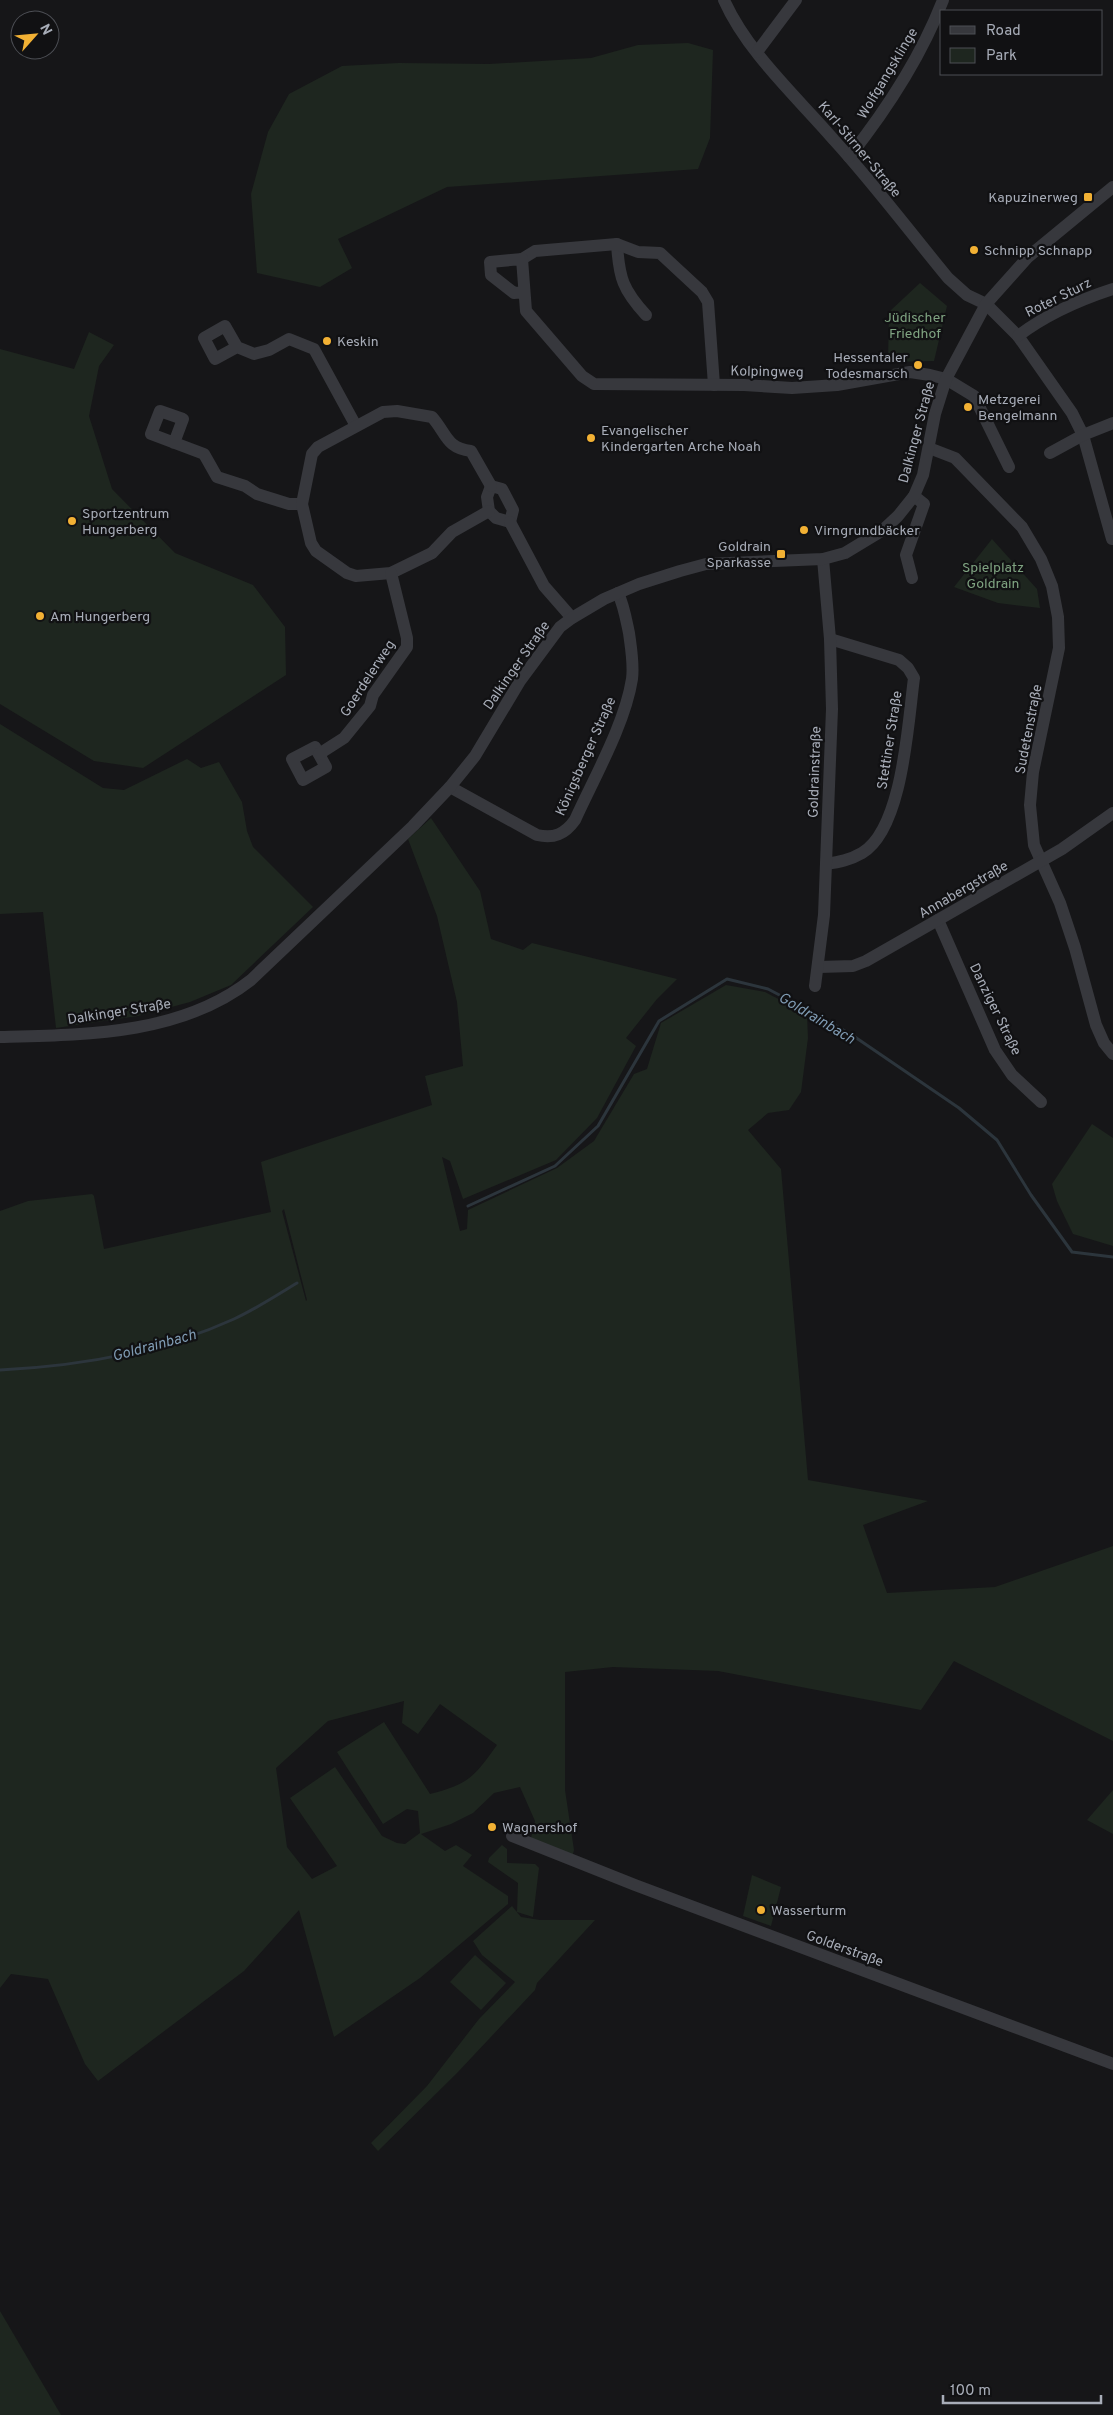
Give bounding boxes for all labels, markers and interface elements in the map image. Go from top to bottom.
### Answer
north arrow [10,10,60,60]
legend [940,10,1103,75]
text: N [35,21,55,38]
text: Road [986,22,1021,41]
street label: Wolfgangsklinge [854,25,922,122]
text: Park [986,47,1017,66]
street label: Karl-Stirner-Straße [814,98,904,202]
place label: Kapuzinerweg [988,190,1078,207]
marker: Kapuzinerweg [1082,191,1094,203]
place label: Schnipp Schnapp [984,243,1092,260]
marker: Schnipp Schnapp [968,244,980,256]
street label: Roter Sturz [1023,275,1095,322]
park label: Jüdischer Friedhof [884,310,946,343]
place label: Keskin [337,334,379,351]
marker: Keskin [321,335,333,347]
place label: Hessentaler Todesmarsch [825,350,909,383]
marker: Hessentaler Todesmarsch [912,359,924,371]
street label: Kolpingweg [730,363,804,382]
street label: Dalkinger Straße [896,380,939,485]
place label: Metzgerei Bengelmann [978,392,1058,425]
marker: Metzgerei Bengelmann [962,401,974,413]
place label: Evangelischer Kindergarten Arche Noah [601,423,761,456]
marker: Evangelischer Kindergarten Arche Noah [585,432,597,444]
place label: Sportzentrum Hungerberg [82,506,169,539]
marker: Sportzentrum Hungerberg [66,515,78,527]
place label: Virngrundbäcker [814,523,920,540]
marker: Virngrundbäcker [798,524,810,536]
place label: Goldrain Sparkasse [707,539,771,572]
marker: Goldrain Sparkasse [775,548,787,560]
park label: Spielplatz Goldrain [962,560,1024,593]
place label: Am Hungerberg [50,609,150,626]
marker: Am Hungerberg [34,610,46,622]
street label: Dalkinger Straße [480,618,554,713]
street label: Goerdelerweg [337,637,399,720]
street label: Sudetenstraße [1012,683,1047,776]
street label: Stettiner Straße [874,690,907,791]
street label: Königsberger Straße [552,694,620,819]
street label: Goldrainstraße [805,726,826,818]
street label: Annabergstraße [916,858,1012,923]
street label: Danziger Straße [965,961,1024,1058]
water label: Goldrainbach [774,989,858,1050]
street label: Dalkinger Straße [66,996,172,1029]
water label: Goldrainbach [110,1326,198,1367]
place label: Wagnershof [502,1820,577,1837]
marker: Wagnershof [486,1821,498,1833]
place label: Wasserturm [771,1903,846,1920]
marker: Wasserturm [755,1904,767,1916]
street label: Golderstraße [804,1928,885,1971]
scale bar [943,2372,1100,2404]
text: 100 m [950,2382,991,2401]

